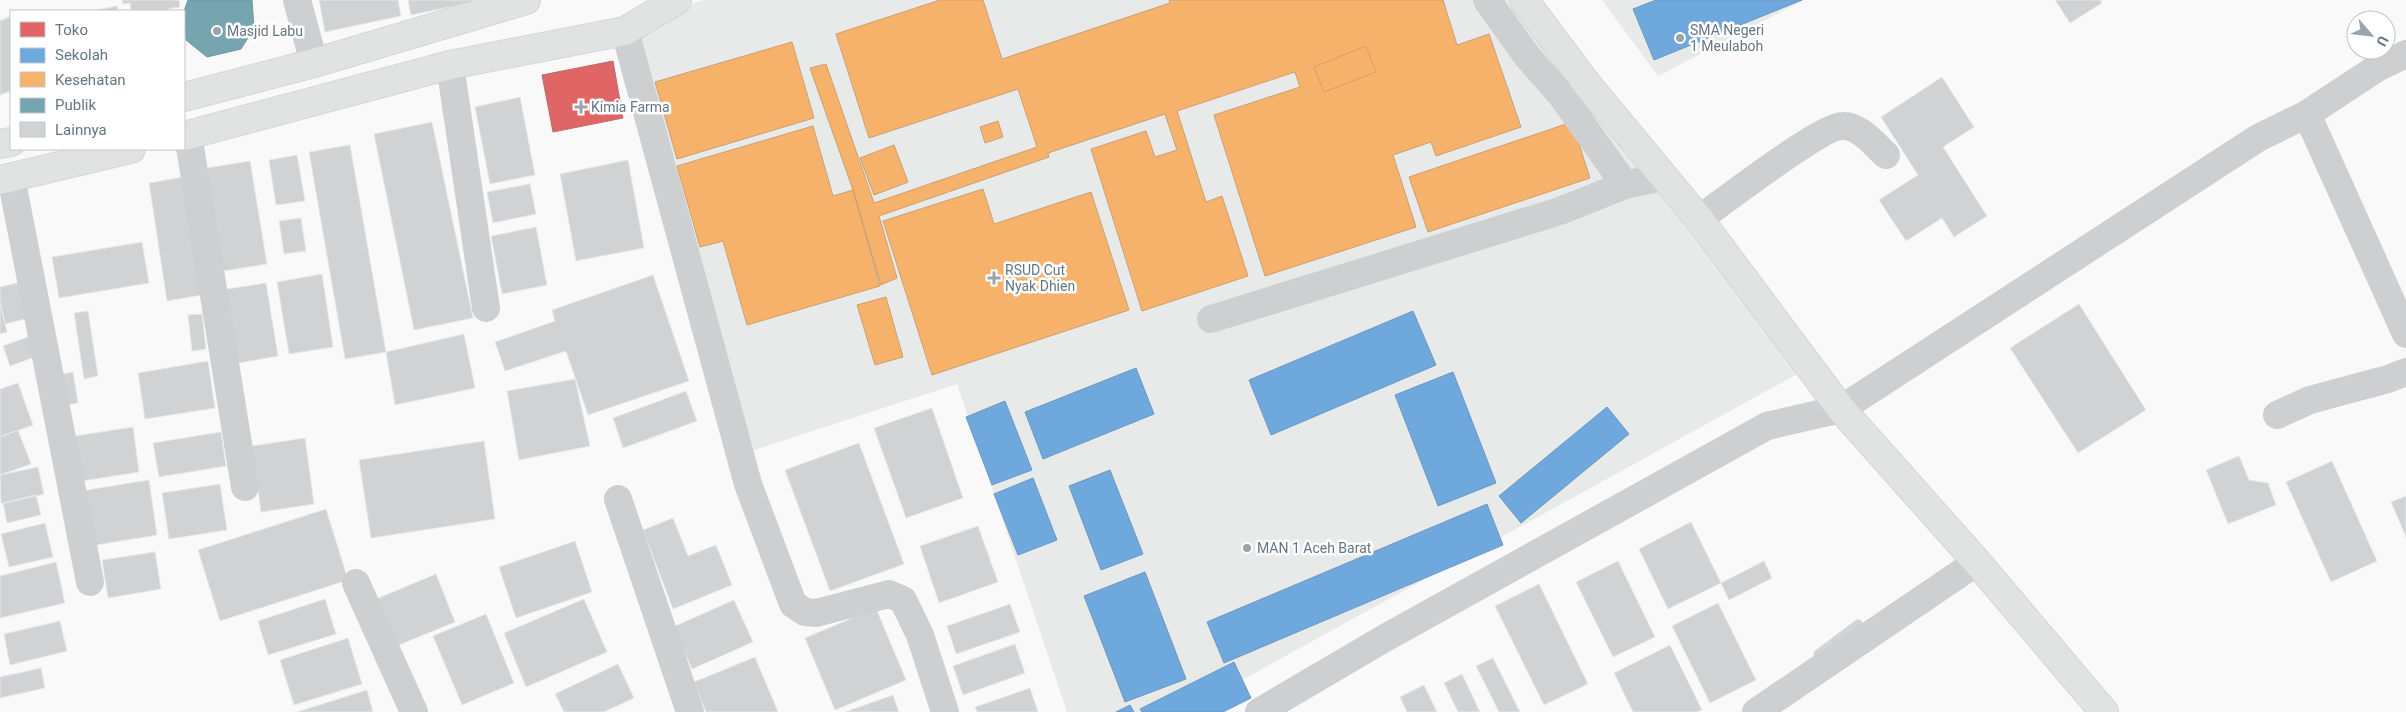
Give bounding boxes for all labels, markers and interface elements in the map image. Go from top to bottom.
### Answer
legend [10,10,185,150]
north arrow [2346,10,2396,60]
text: Toko [55,21,88,39]
place label: SMA Negeri 1 Meulaboh [1690,22,1764,54]
place label: Masjid Labu [227,23,303,39]
marker: Masjid Labu [211,25,223,37]
marker: SMA Negeri 1 Meulaboh [1674,32,1686,44]
text: U [2373,33,2392,49]
text: Sekolah [55,46,108,64]
text: Kesehatan [55,71,126,89]
text: Publik [55,96,96,114]
place label: Kimia Farma [591,99,670,115]
marker: Kimia Farma [575,101,587,113]
text: Lainnya [55,121,107,139]
place label: RSUD Cut Nyak Dhien [1005,262,1075,294]
marker: RSUD Cut Nyak Dhien [987,271,1001,285]
place label: MAN 1 Aceh Barat [1257,540,1372,556]
marker: MAN 1 Aceh Barat [1241,542,1253,554]

